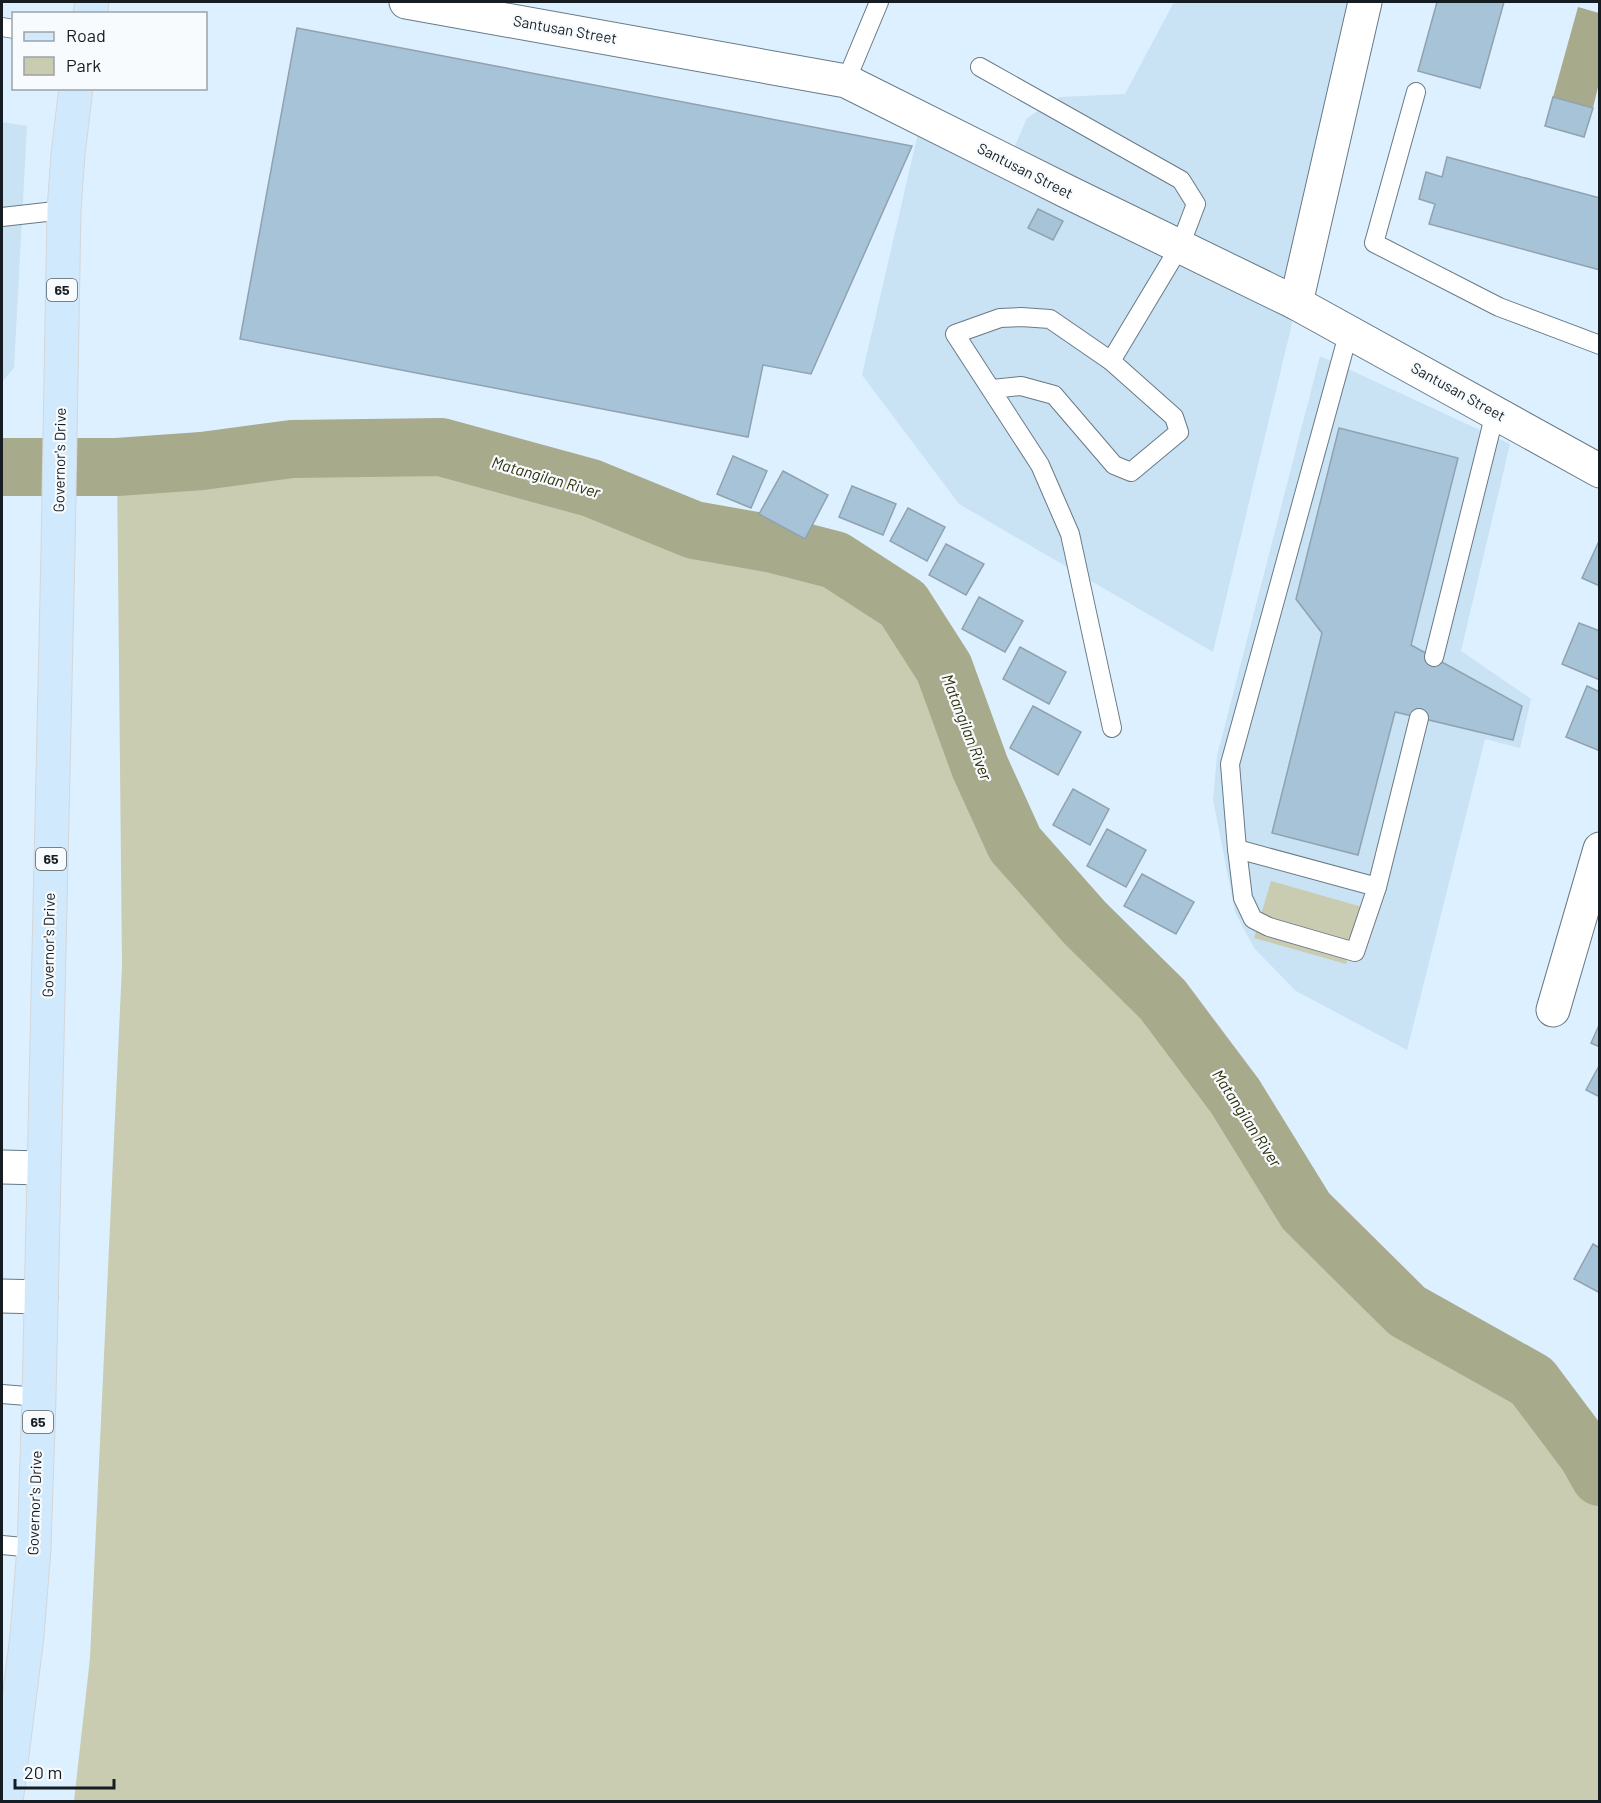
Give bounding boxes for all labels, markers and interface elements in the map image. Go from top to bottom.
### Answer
street label: Santusan Street [512,11,618,47]
legend [12,12,207,90]
text: Road [66,24,106,46]
text: Park [66,54,101,76]
street label: Santusan Street [975,138,1076,202]
road number: 65 [47,279,77,301]
street label: Santusan Street [1408,358,1509,424]
street label: Governor's Drive [49,407,69,512]
water label: Matangilan River [490,452,604,501]
water label: Matangilan River [938,671,997,784]
road number: 65 [36,848,66,870]
street label: Governor's Drive [38,892,58,997]
water label: Matangilan River [1209,1065,1287,1171]
road number: 65 [23,1411,53,1433]
street label: Governor's Drive [23,1450,45,1556]
scale bar [15,1752,114,1790]
text: 20 m [24,1761,62,1783]

